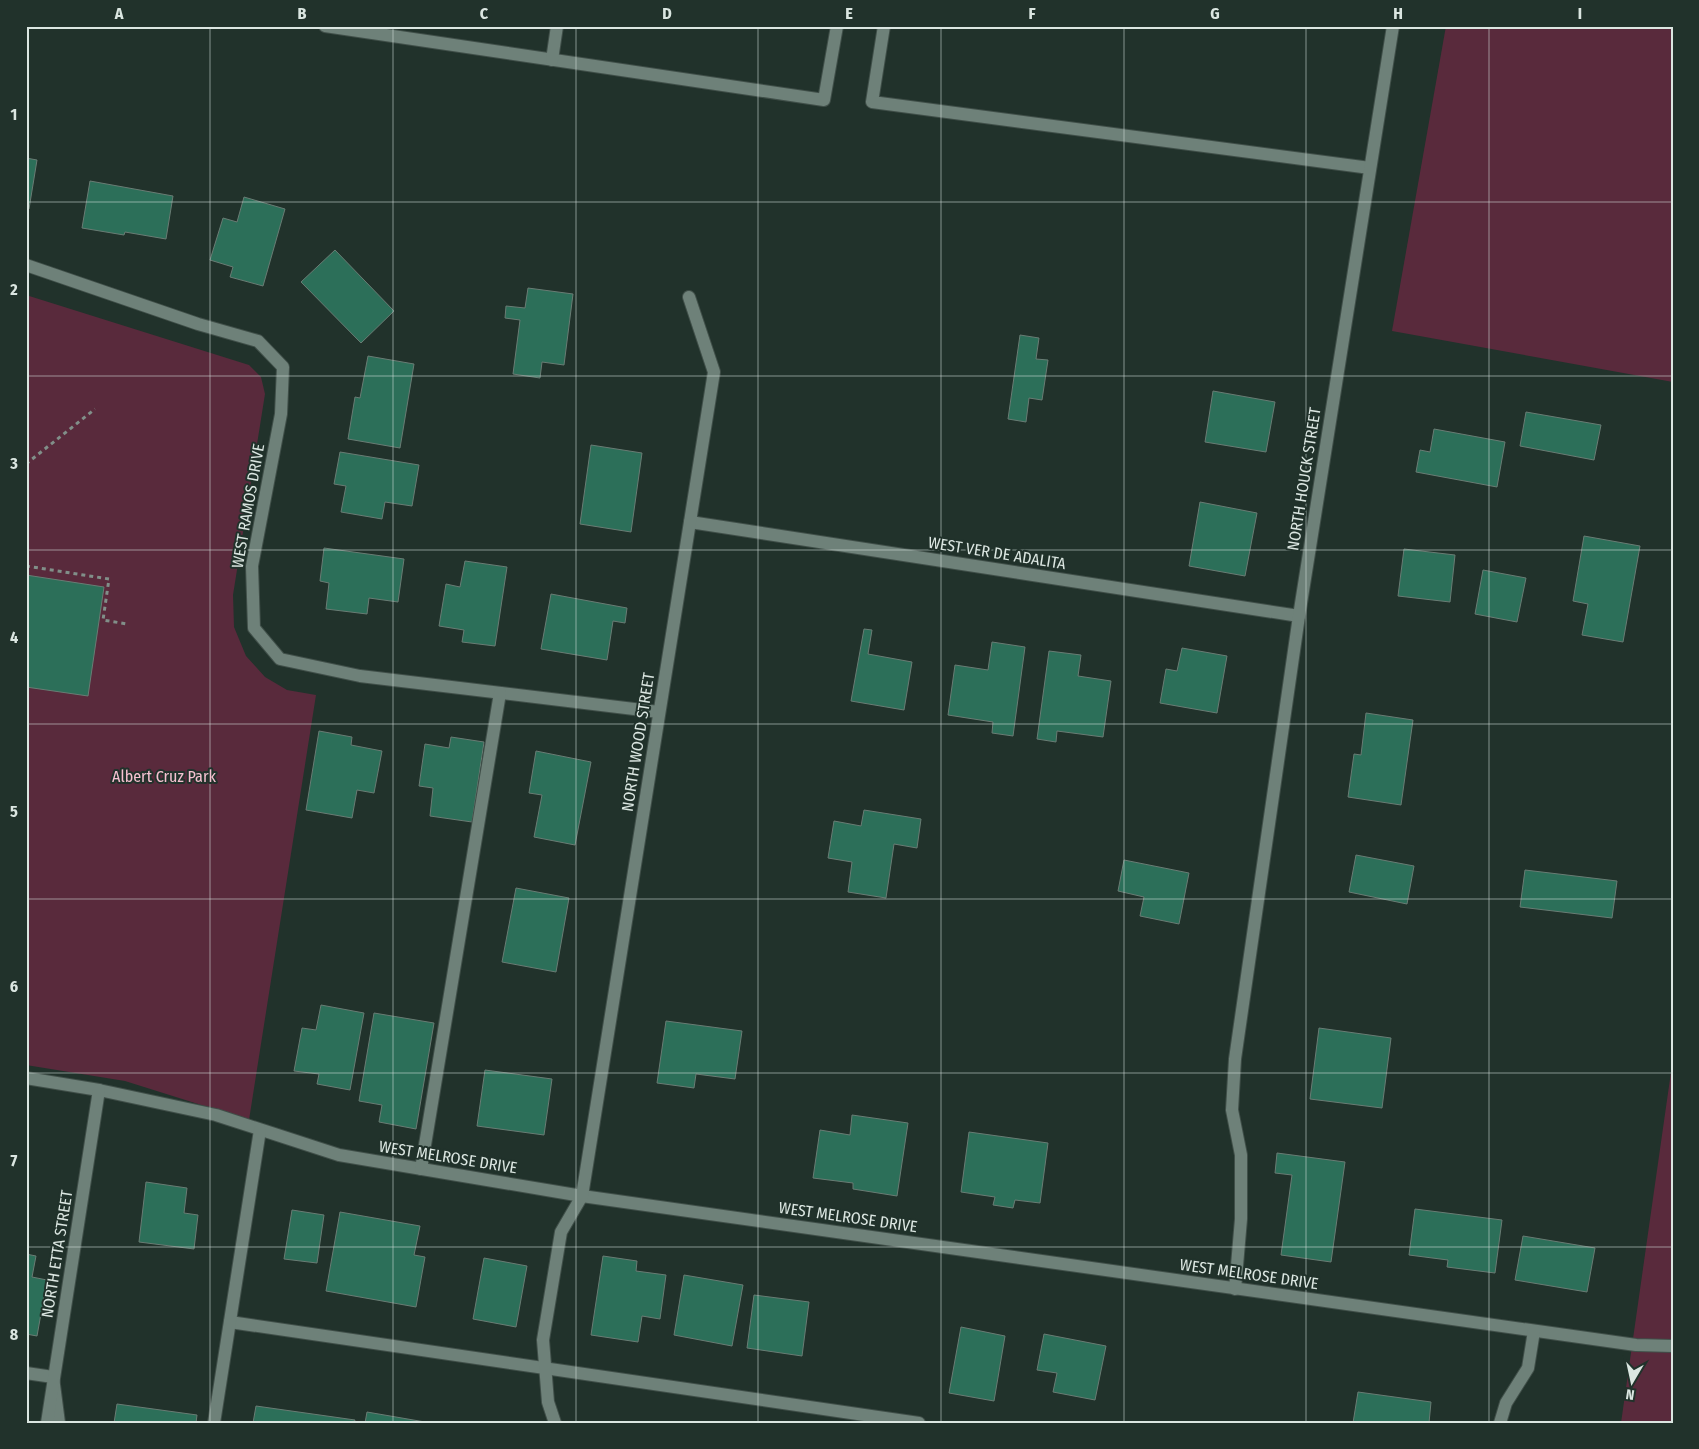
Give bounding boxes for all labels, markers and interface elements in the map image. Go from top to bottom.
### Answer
text: A [114,4,124,23]
text: B [298,4,307,23]
text: C [480,4,489,23]
text: D [662,4,672,23]
text: E [845,4,853,23]
text: F [1028,4,1036,23]
text: G [1210,4,1220,23]
text: H [1393,4,1403,23]
text: I [1578,4,1582,23]
text: 1 [11,105,17,124]
text: 2 [9,280,18,299]
street label: NORTH HOUCK STREET [1283,405,1325,552]
street label: WEST RAMOS DRIVE [228,442,268,570]
text: 3 [9,454,18,473]
street label: WEST VER DE ADALITA [927,533,1068,573]
text: 4 [10,628,18,647]
street label: NORTH WOOD STREET [618,671,658,813]
park label: Albert Cruz Park [112,767,217,786]
text: 5 [10,802,18,821]
text: 6 [10,977,18,996]
street label: WEST MELROSE DRIVE [378,1137,518,1177]
text: 7 [11,1151,18,1170]
street label: NORTH ETTA STREET [38,1188,77,1319]
street label: WEST MELROSE DRIVE [777,1198,919,1236]
street label: WEST MELROSE DRIVE [1178,1255,1320,1293]
text: 8 [10,1325,19,1344]
north arrow [1606,1356,1656,1406]
text: N [1625,1385,1636,1403]

